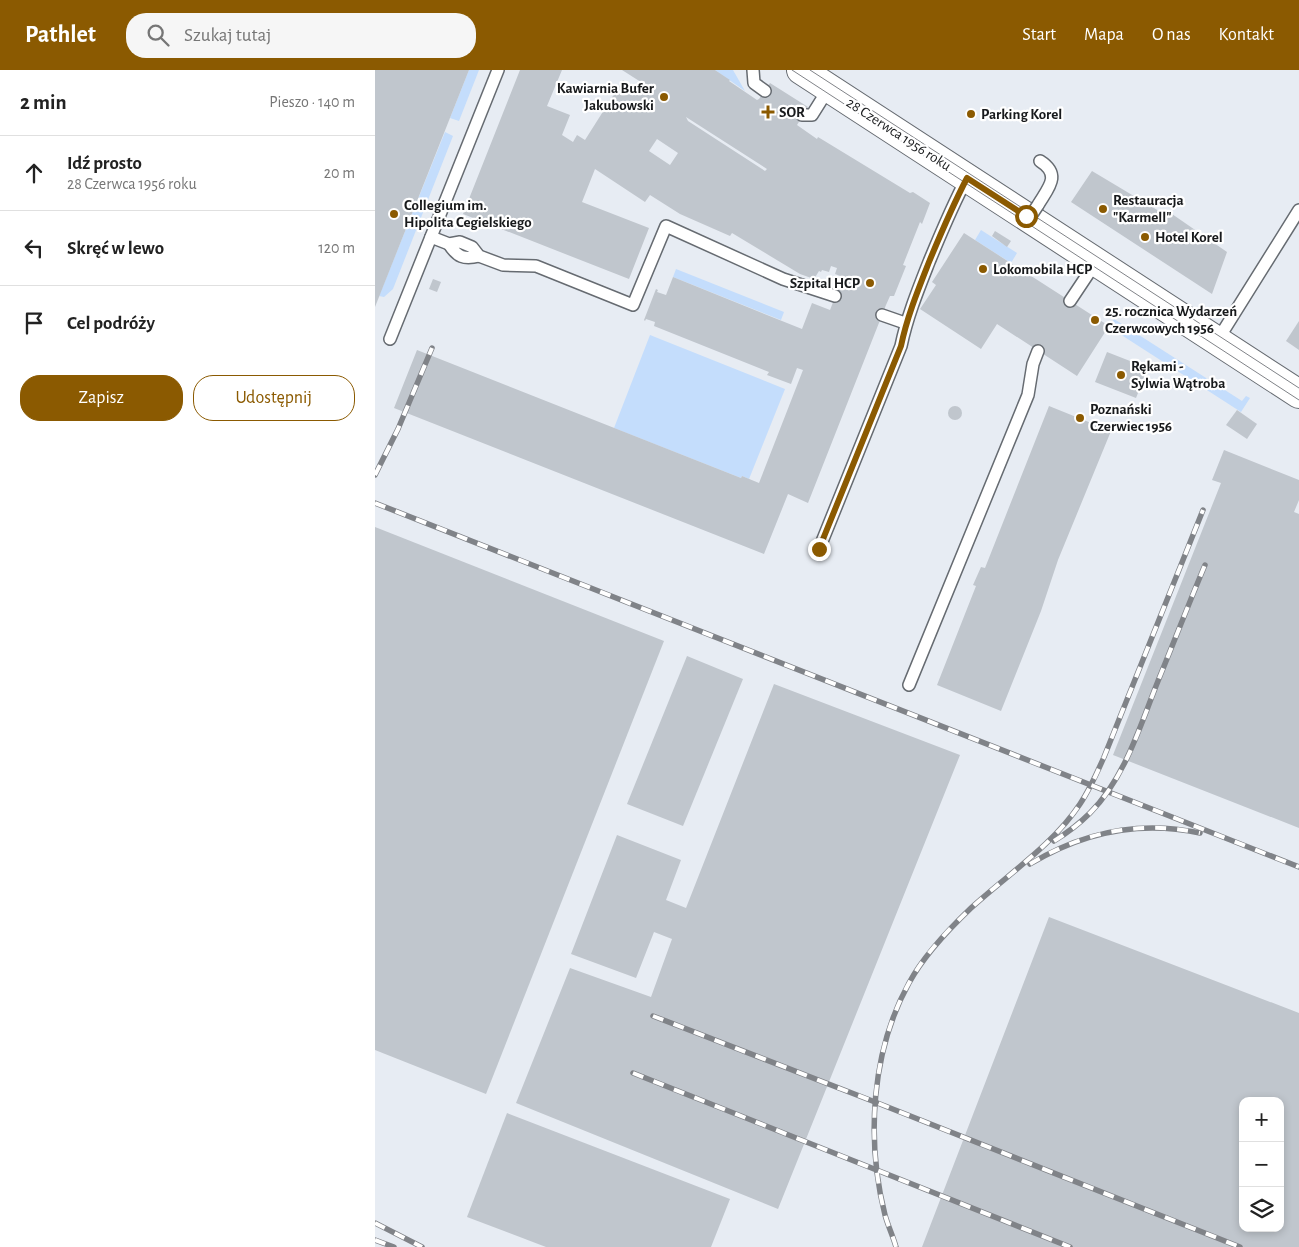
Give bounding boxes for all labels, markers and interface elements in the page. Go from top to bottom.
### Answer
search box [126,13,476,58]
icon: search [144,21,172,49]
text: Pathlet [25,23,96,47]
text: Szukaj tutaj [184,26,271,45]
text: Start [1022,26,1056,44]
text: Mapa [1084,26,1124,44]
text: O nas [1152,26,1191,44]
text: Kontakt [1219,26,1274,44]
place label: Kawiarnia Bufer Jakubowski [557,81,655,113]
marker: Kawiarnia Bufer Jakubowski [658,91,670,103]
text: 2 min [20,92,67,113]
text: Pieszo · 140 m [269,94,355,110]
street label: 28 Czerwca 1956 roku [844,95,954,174]
marker: SOR [761,105,775,119]
place label: SOR [779,105,805,120]
place label: Parking Korel [981,107,1062,122]
marker: Parking Korel [965,108,977,120]
text: Idź prosto [67,154,142,173]
icon: ahead [20,159,48,187]
text: 20 m [324,165,355,181]
text: 28 Czerwca 1956 roku [67,176,197,192]
place label: Restauracja "Karmell" [1113,193,1184,225]
place label: Collegium im. Hipolita Cegielskiego [404,198,532,230]
marker: Restauracja "Karmell" [1097,203,1109,215]
route start [1015,205,1038,228]
marker: Collegium im. Hipolita Cegielskiego [388,208,400,220]
place label: Hotel Korel [1155,230,1223,245]
marker: Hotel Korel [1139,231,1151,243]
icon: left [20,234,48,262]
text: Skręć w lewo [67,239,164,258]
text: 120 m [318,240,355,256]
place label: Lokomobila HCP [993,262,1093,277]
marker: Lokomobila HCP [977,263,989,275]
place label: Szpital HCP [790,276,861,291]
marker: Szpital HCP [864,277,876,289]
place label: 25. rocznica Wydarzeń Czerwcowych 1956 [1105,304,1237,336]
icon: arrive [20,309,48,337]
text: Cel podróży [67,314,155,333]
marker: 25. rocznica Wydarzeń Czerwcowych 1956 [1089,314,1101,326]
place label: Rękami - Sylwia Wątroba [1131,359,1225,391]
marker: Rękami - Sylwia Wątroba [1115,369,1127,381]
button: Zapisz [20,375,183,421]
button: Udostępnij [193,375,355,421]
place label: Poznański Czerwiec 1956 [1090,402,1172,434]
marker: Poznański Czerwiec 1956 [1074,412,1086,424]
route end [808,538,831,561]
map controls [1239,1097,1284,1232]
button: + [1239,1097,1284,1142]
button: − [1239,1142,1284,1187]
button: layers [1239,1187,1284,1232]

